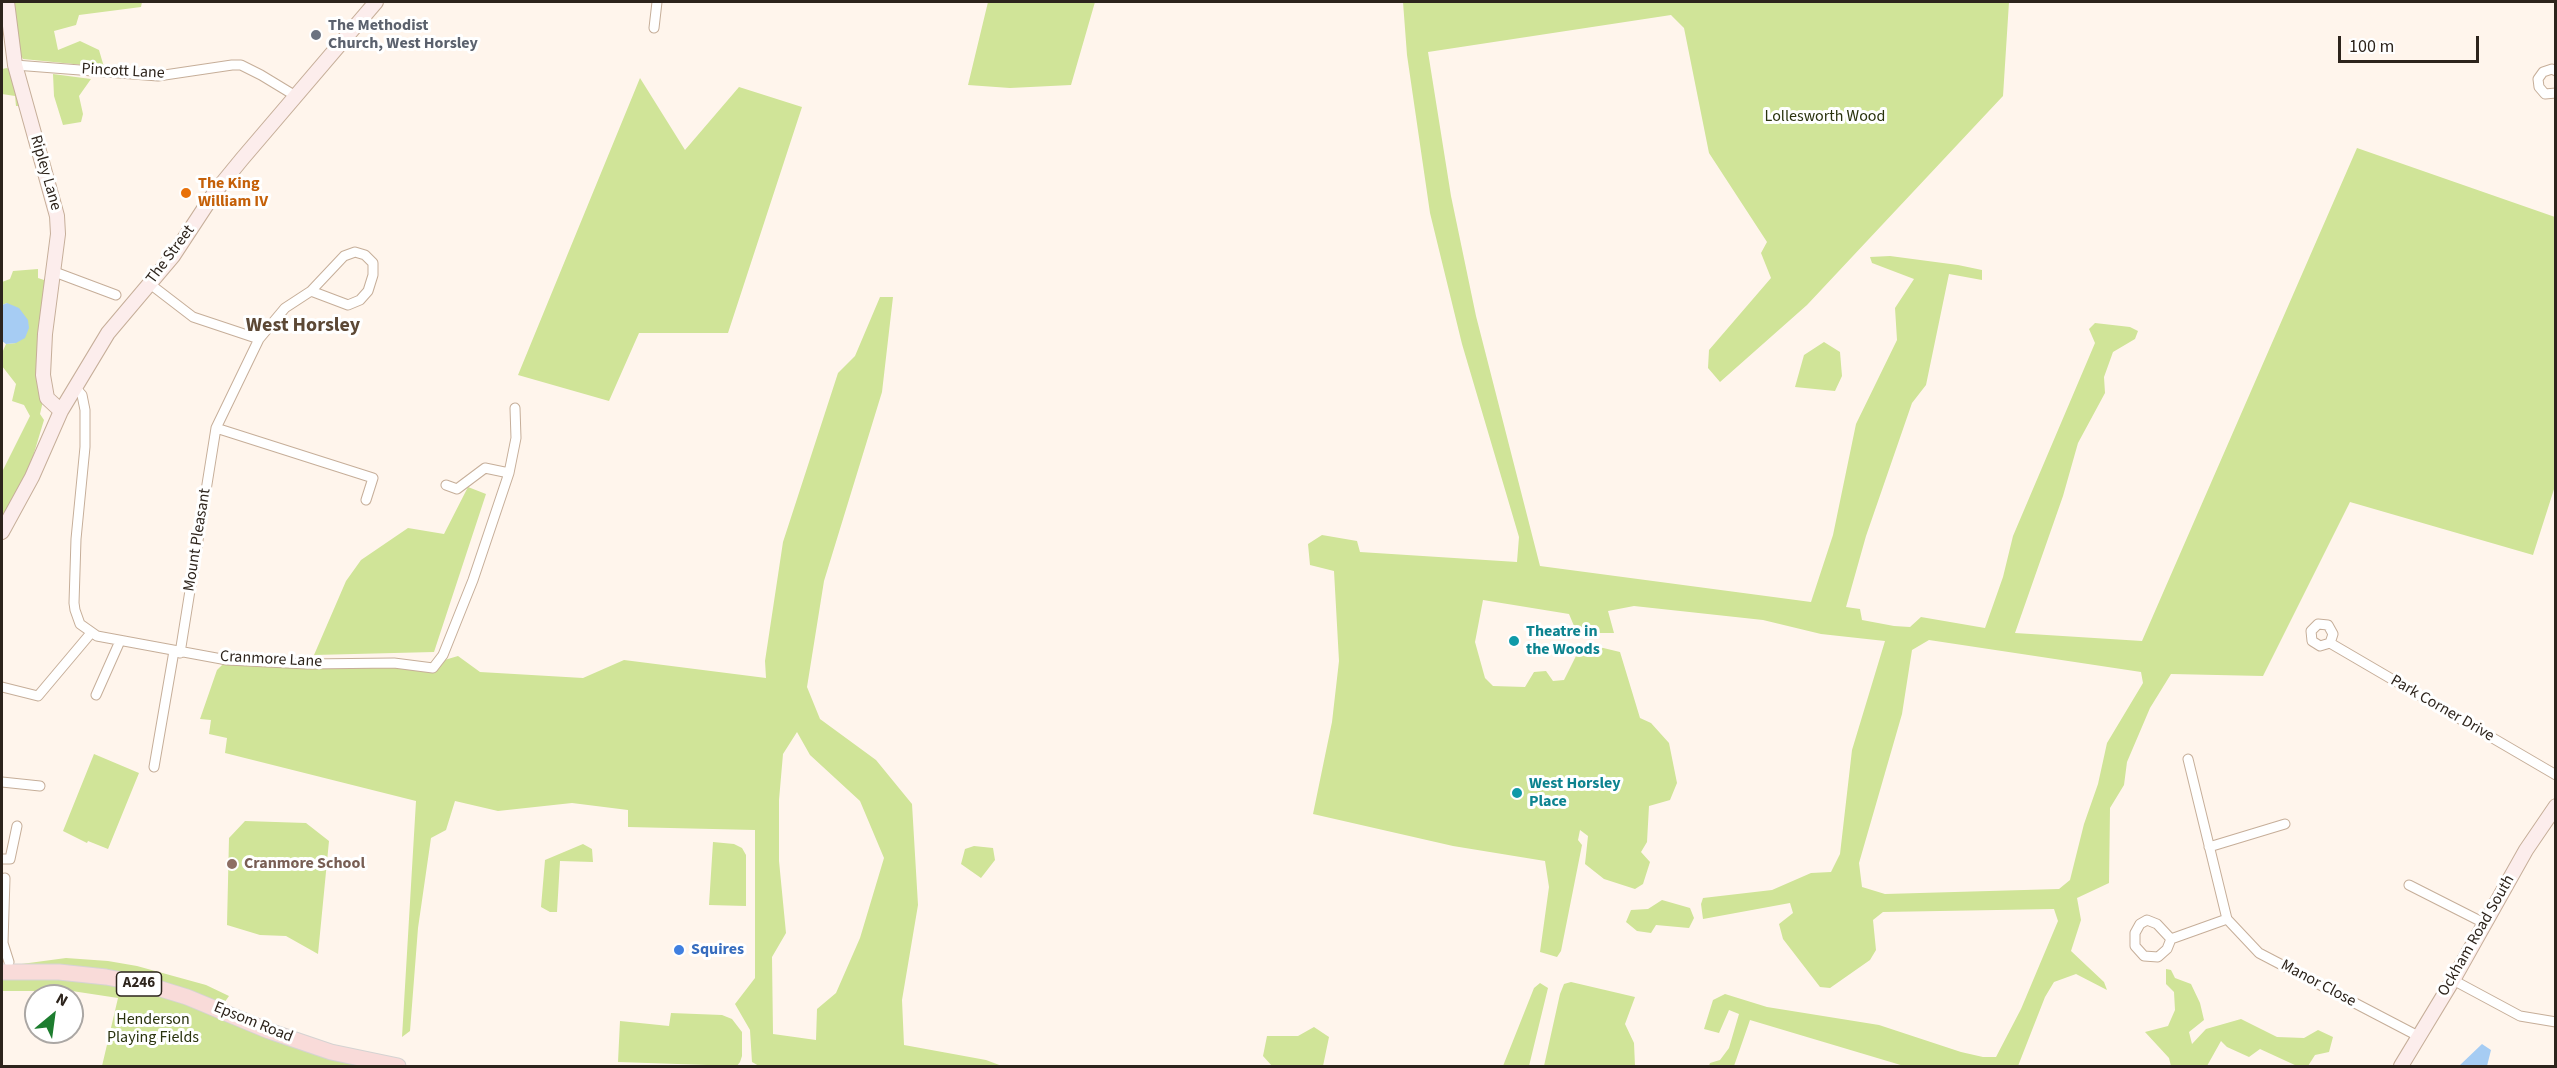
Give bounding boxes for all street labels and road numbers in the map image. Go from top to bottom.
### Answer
street label: Pincott Lane [81,60,165,84]
street label: Ripley Lane [25,133,65,213]
street label: The Street [143,222,199,288]
street label: Mount Pleasant [180,487,216,593]
street label: Cranmore Lane [220,648,322,672]
street label: Park Corner Drive [2387,672,2497,746]
street label: Ockham Road South [2435,872,2519,1000]
street label: Manor Close [2277,956,2359,1012]
road number: A246 [116,972,162,996]
street label: Epsom Road [211,998,295,1048]

